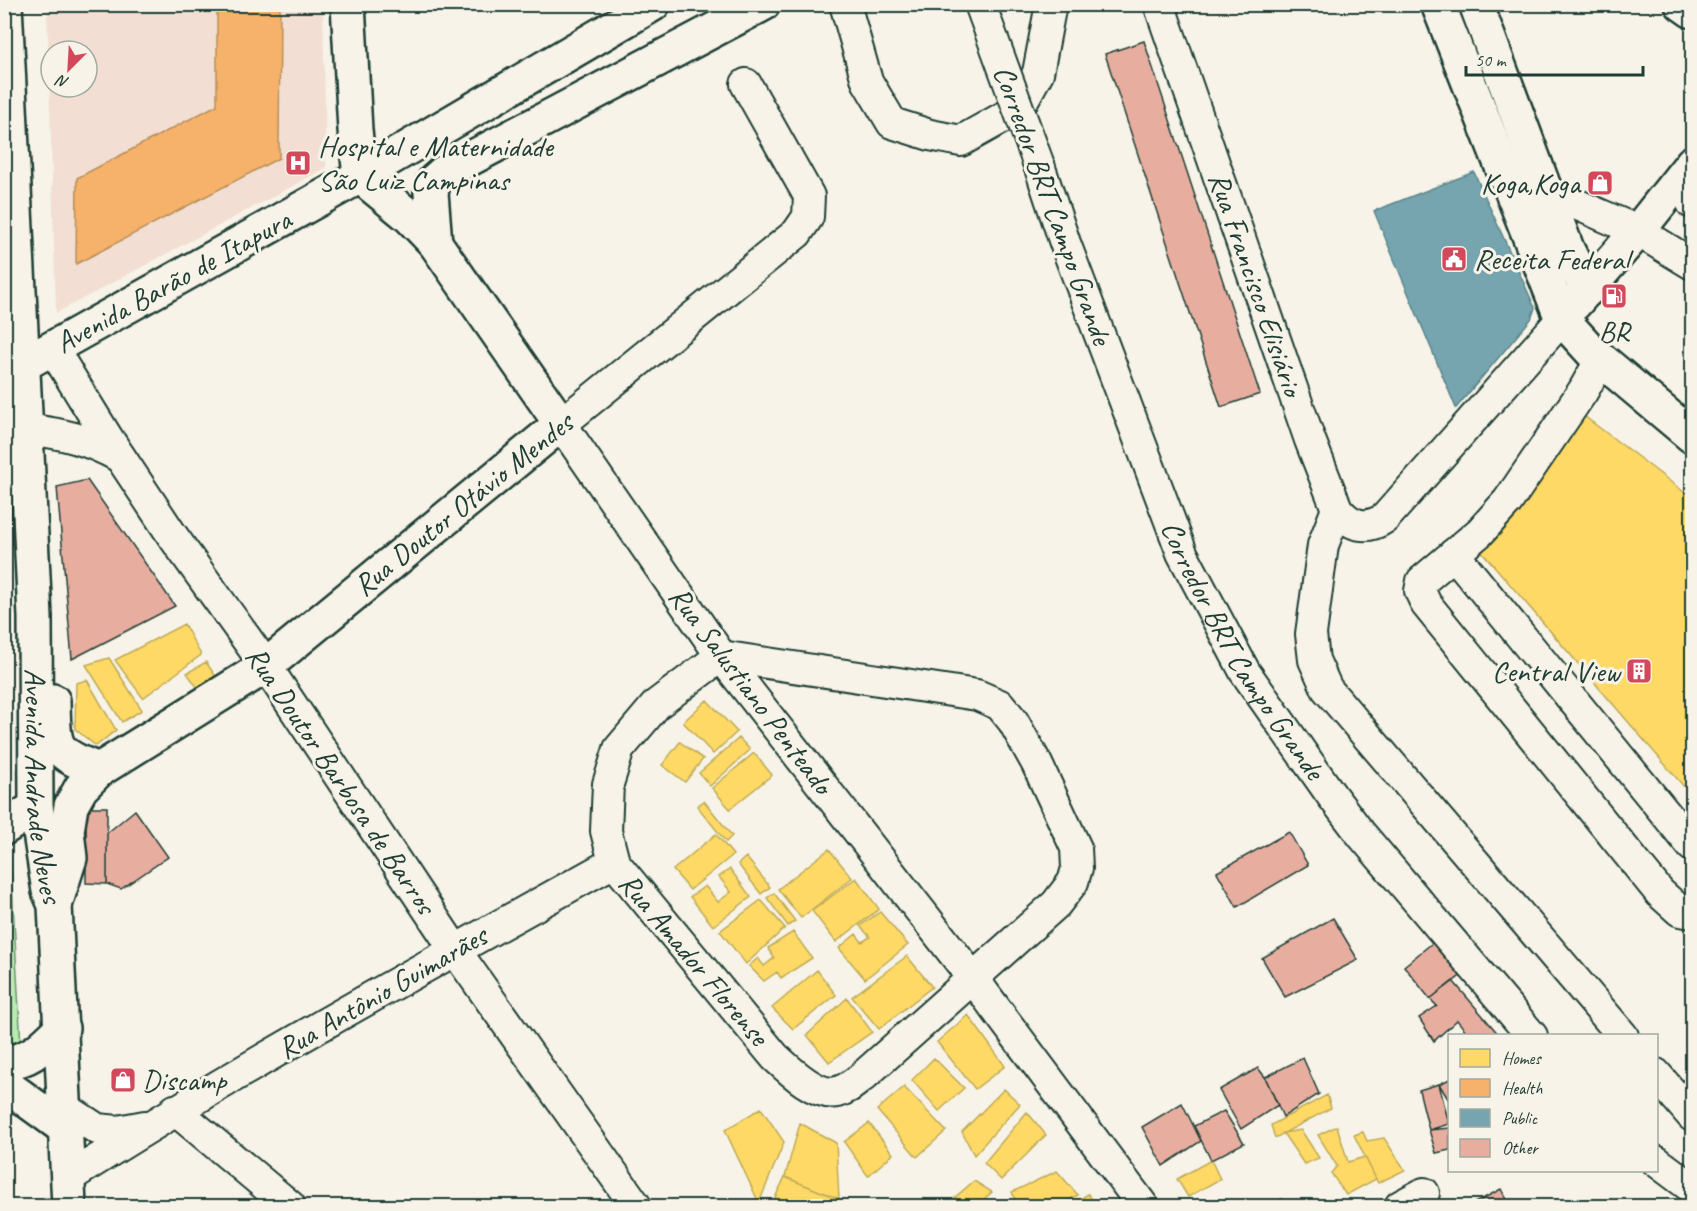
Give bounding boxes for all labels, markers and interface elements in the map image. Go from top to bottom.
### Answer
north arrow [39,39,99,99]
scale bar [1466,39,1643,77]
text: 50 m [1475,49,1508,71]
street label: Corredor BRT Campo Grande [985,60,1122,352]
text: N [52,69,72,93]
place label: Hospital e Maternidade São Luiz Campinas [318,127,555,199]
hospital icon: Hospital e Maternidade São Luiz Campinas [283,148,313,178]
place label: Koga,Koga [1481,164,1582,202]
street label: Rua Francisco Elisiário [1200,167,1313,404]
shop icon: Koga,Koga [1585,168,1615,198]
street label: Avenida Barão de Itapura [48,199,299,362]
place label: Receita Federal [1474,240,1634,278]
public building icon: Receita Federal [1439,244,1469,274]
fuel station icon: BR [1599,281,1629,311]
place label: BR [1599,312,1632,350]
street label: Rua Doutor Otávio Mendes [346,402,583,604]
street label: Corredor BRT Campo Grande [1153,516,1335,789]
street label: Rua Salustiano Penteado [660,579,844,804]
street label: Rua Doutor Barbosa de Barros [237,639,446,923]
place label: Central View [1492,652,1622,690]
building icon: Central View [1624,656,1654,686]
street label: Avenida Andrade Neves [16,668,72,912]
street label: Rua Amador Florense [611,865,779,1055]
street label: Rua Antônio Guimarães [271,915,496,1067]
legend [1448,1034,1658,1172]
text: Homes [1502,1047,1542,1069]
place label: Discamp [142,1061,228,1099]
shop icon: Discamp [108,1065,138,1095]
text: Health [1502,1077,1543,1099]
text: Public [1502,1107,1539,1129]
text: Other [1502,1137,1539,1159]

